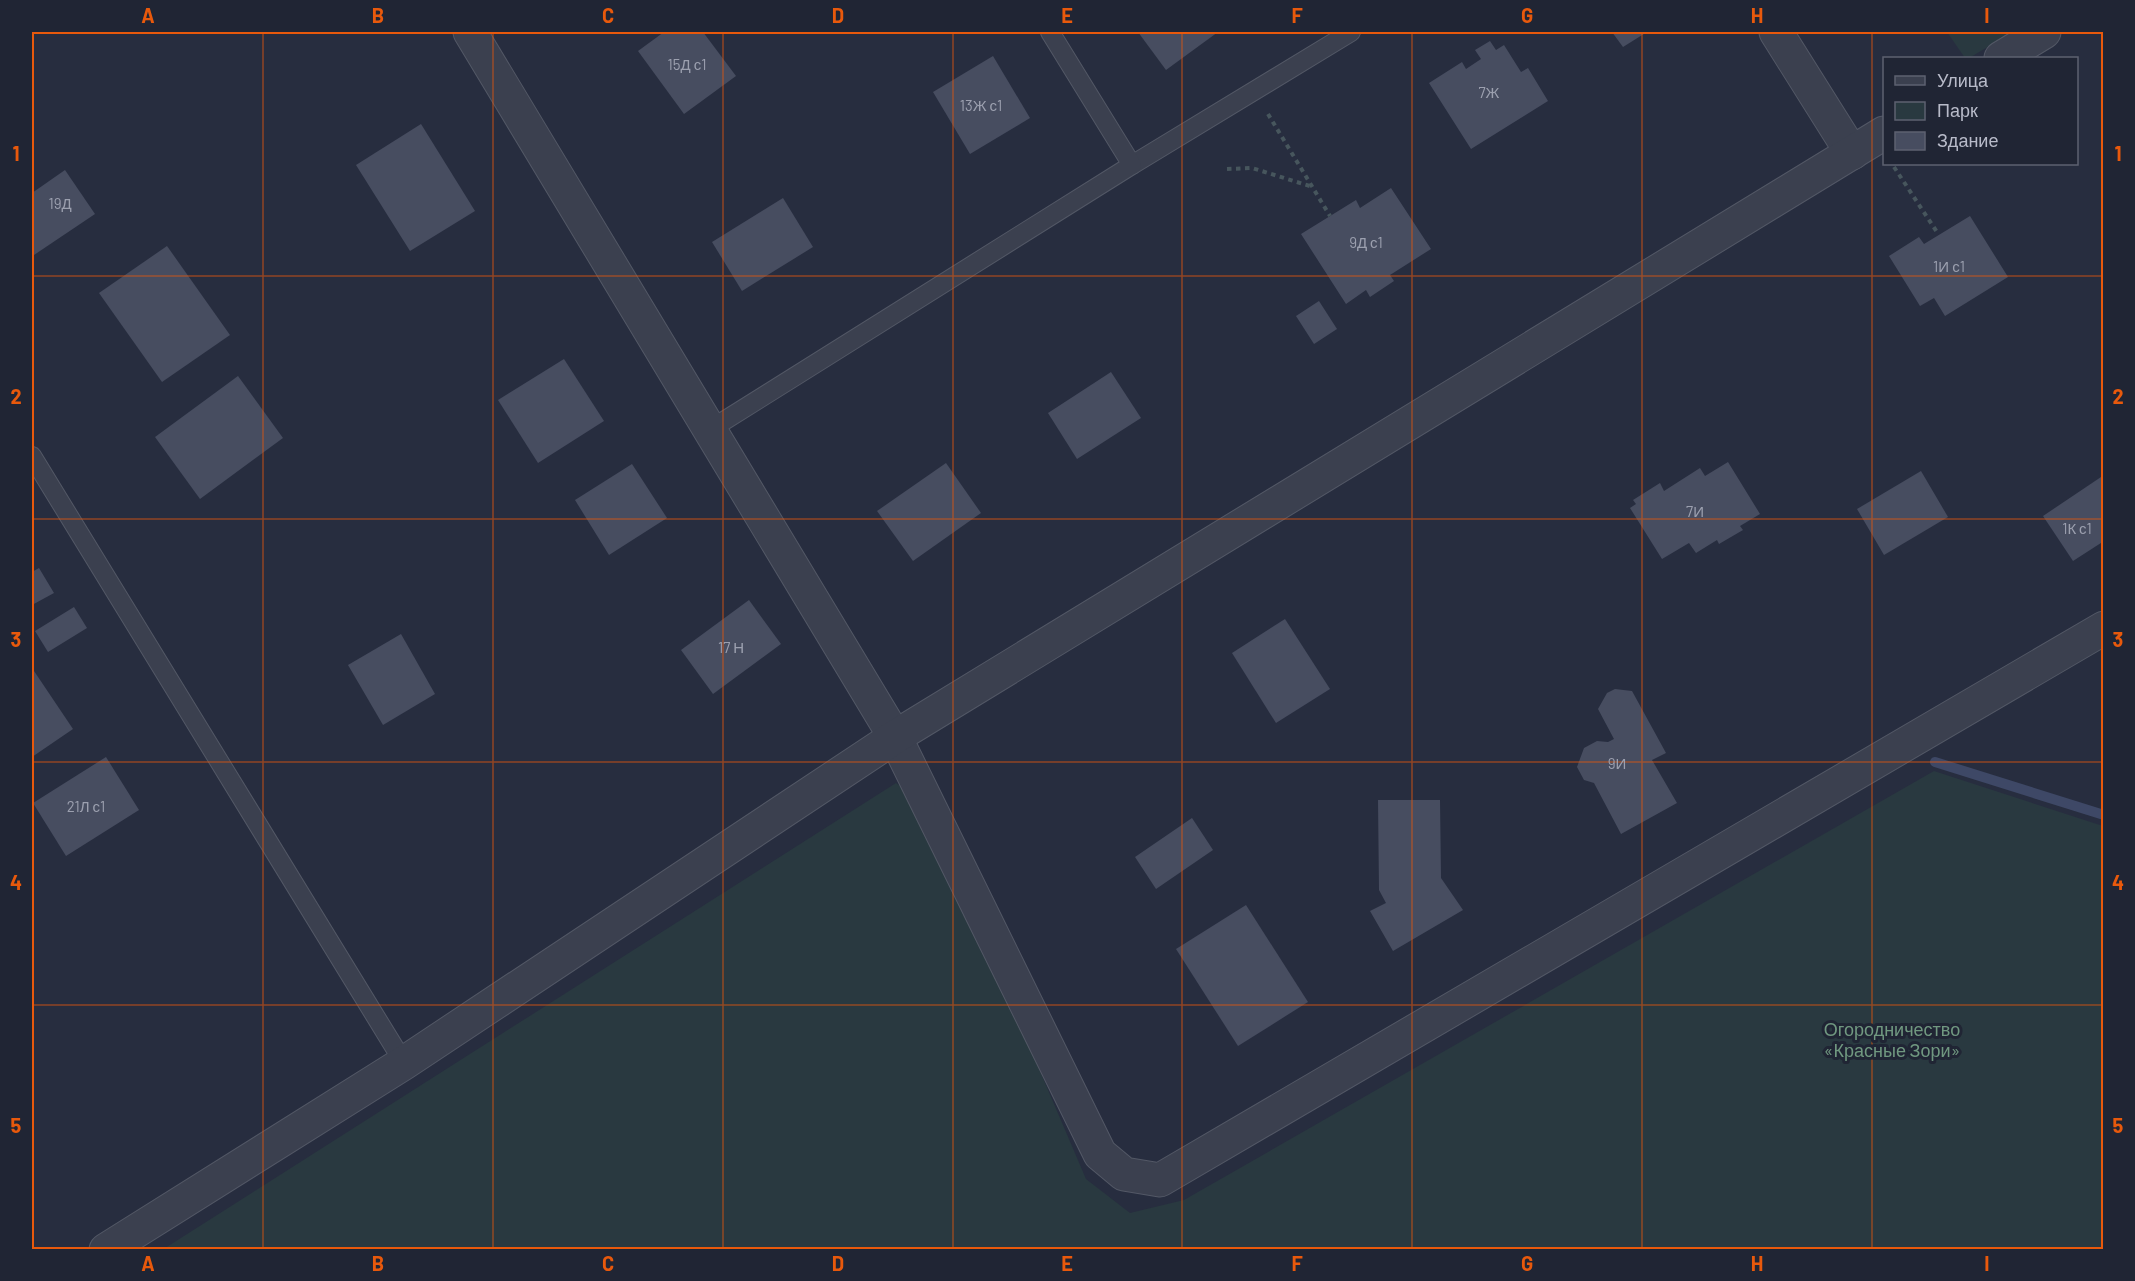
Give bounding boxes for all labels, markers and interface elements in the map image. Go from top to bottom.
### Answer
text: A [141,3,155,27]
text: B [372,3,384,27]
text: C [602,3,614,27]
text: D [832,3,844,27]
text: E [1061,3,1073,27]
text: F [1291,3,1303,27]
text: G [1521,3,1533,27]
text: H [1751,3,1763,27]
text: I [1984,3,1990,27]
house number: 15Д с1 [668,55,706,73]
legend [1883,57,2078,165]
text: Улица [1937,69,1989,91]
house number: 7Ж [1479,83,1500,101]
house number: 13Ж с1 [960,96,1002,114]
text: Парк [1937,99,1978,121]
text: Здание [1937,129,1998,151]
text: 1 [12,141,20,165]
text: 1 [2114,141,2122,165]
house number: 19Д [48,194,72,212]
house number: 9Д с1 [1349,233,1383,251]
house number: 1И с1 [1933,257,1965,275]
text: 2 [10,384,22,408]
text: 2 [2112,384,2124,408]
house number: 7И [1686,502,1704,520]
house number: 1К с1 [2062,519,2092,537]
text: 3 [11,627,21,651]
text: 3 [2113,627,2123,651]
house number: 17 Н [718,638,744,656]
house number: 9И [1608,754,1626,772]
house number: 21Л с1 [67,797,105,815]
text: 4 [10,870,22,894]
text: 4 [2112,870,2124,894]
park label: Огородничество «Красные Зори» [1824,1018,1960,1061]
text: 5 [11,1113,22,1137]
text: 5 [2113,1113,2124,1137]
text: A [141,1251,155,1275]
text: B [372,1251,384,1275]
text: C [602,1251,614,1275]
text: D [832,1251,844,1275]
text: E [1061,1251,1073,1275]
text: F [1291,1251,1303,1275]
text: G [1521,1251,1533,1275]
text: H [1751,1251,1763,1275]
text: I [1984,1251,1990,1275]

